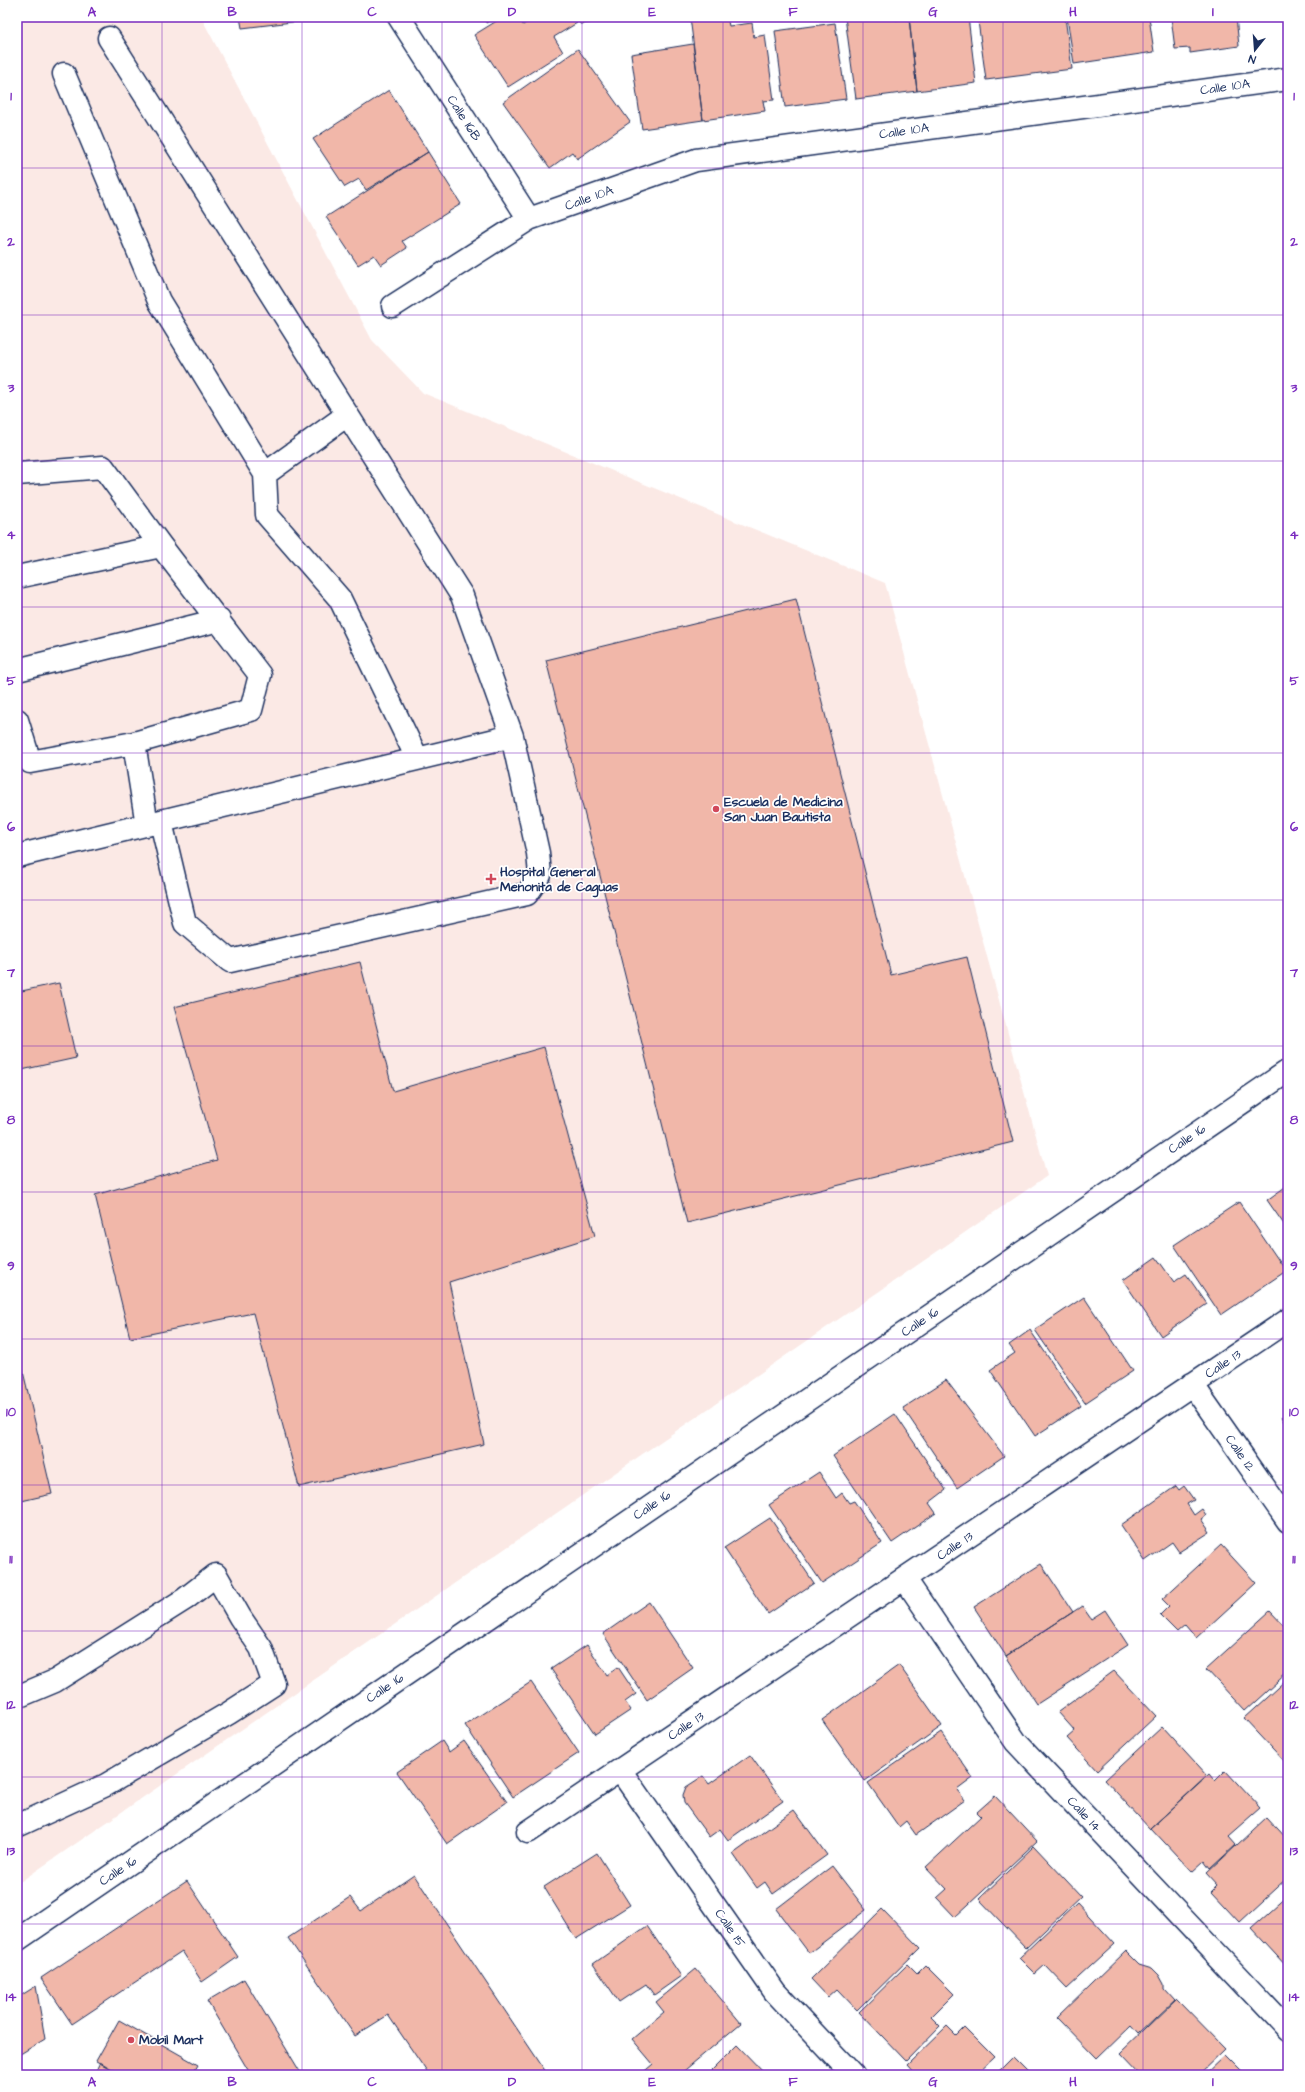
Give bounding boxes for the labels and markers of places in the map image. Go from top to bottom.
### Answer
place label: Escuela de Medicina San Juan Bautista [723,793,843,826]
marker: Escuela de Medicina San Juan Bautista [711,804,721,814]
place label: Hospital General Menonita de Caguas [500,863,619,898]
marker: Hospital General Menonita de Caguas [485,873,497,885]
place label: Mobil Mart [139,2031,204,2049]
marker: Mobil Mart [126,2035,136,2045]

